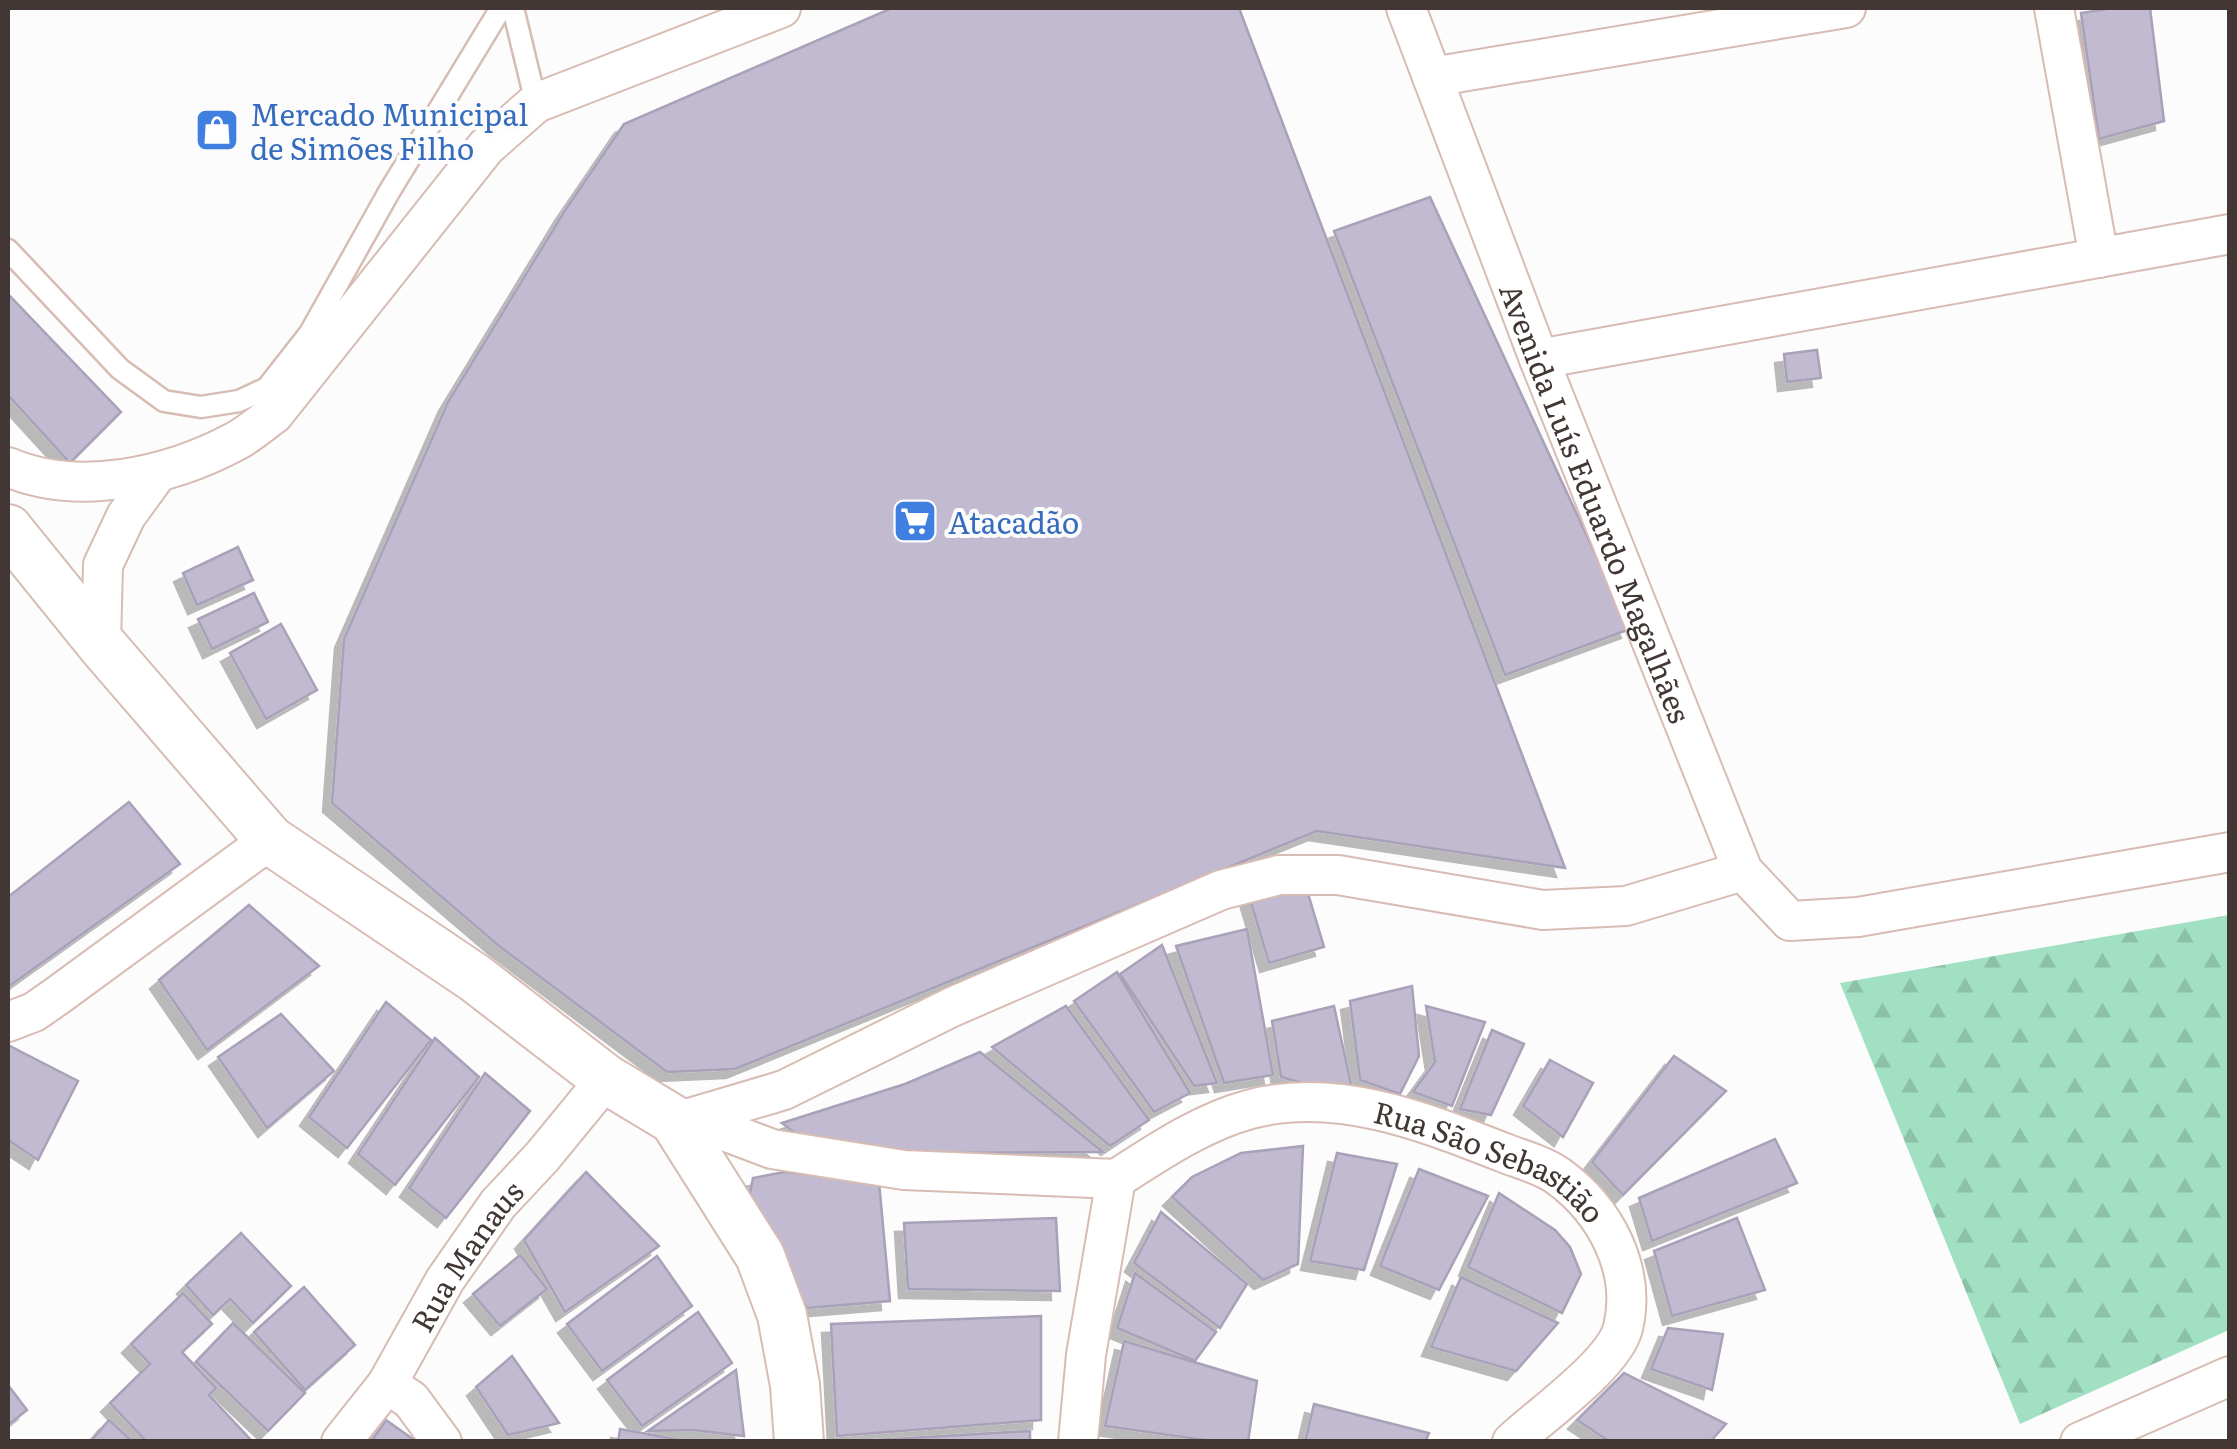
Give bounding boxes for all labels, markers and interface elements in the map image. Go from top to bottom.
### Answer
place label: Mercado Municipal de Simões Filho [250,91,528,169]
shop icon: Mercado Municipal de Simões Filho [194,107,240,153]
street label: Avenida Luís Eduardo Magalhães [1490,276,1704,729]
supermarket icon: Atacadão [892,498,938,544]
place label: Atacadão [948,499,1079,543]
street label: Rua São Sebastião [1370,1088,1617,1231]
street label: Rua Manaus [399,1169,532,1339]

